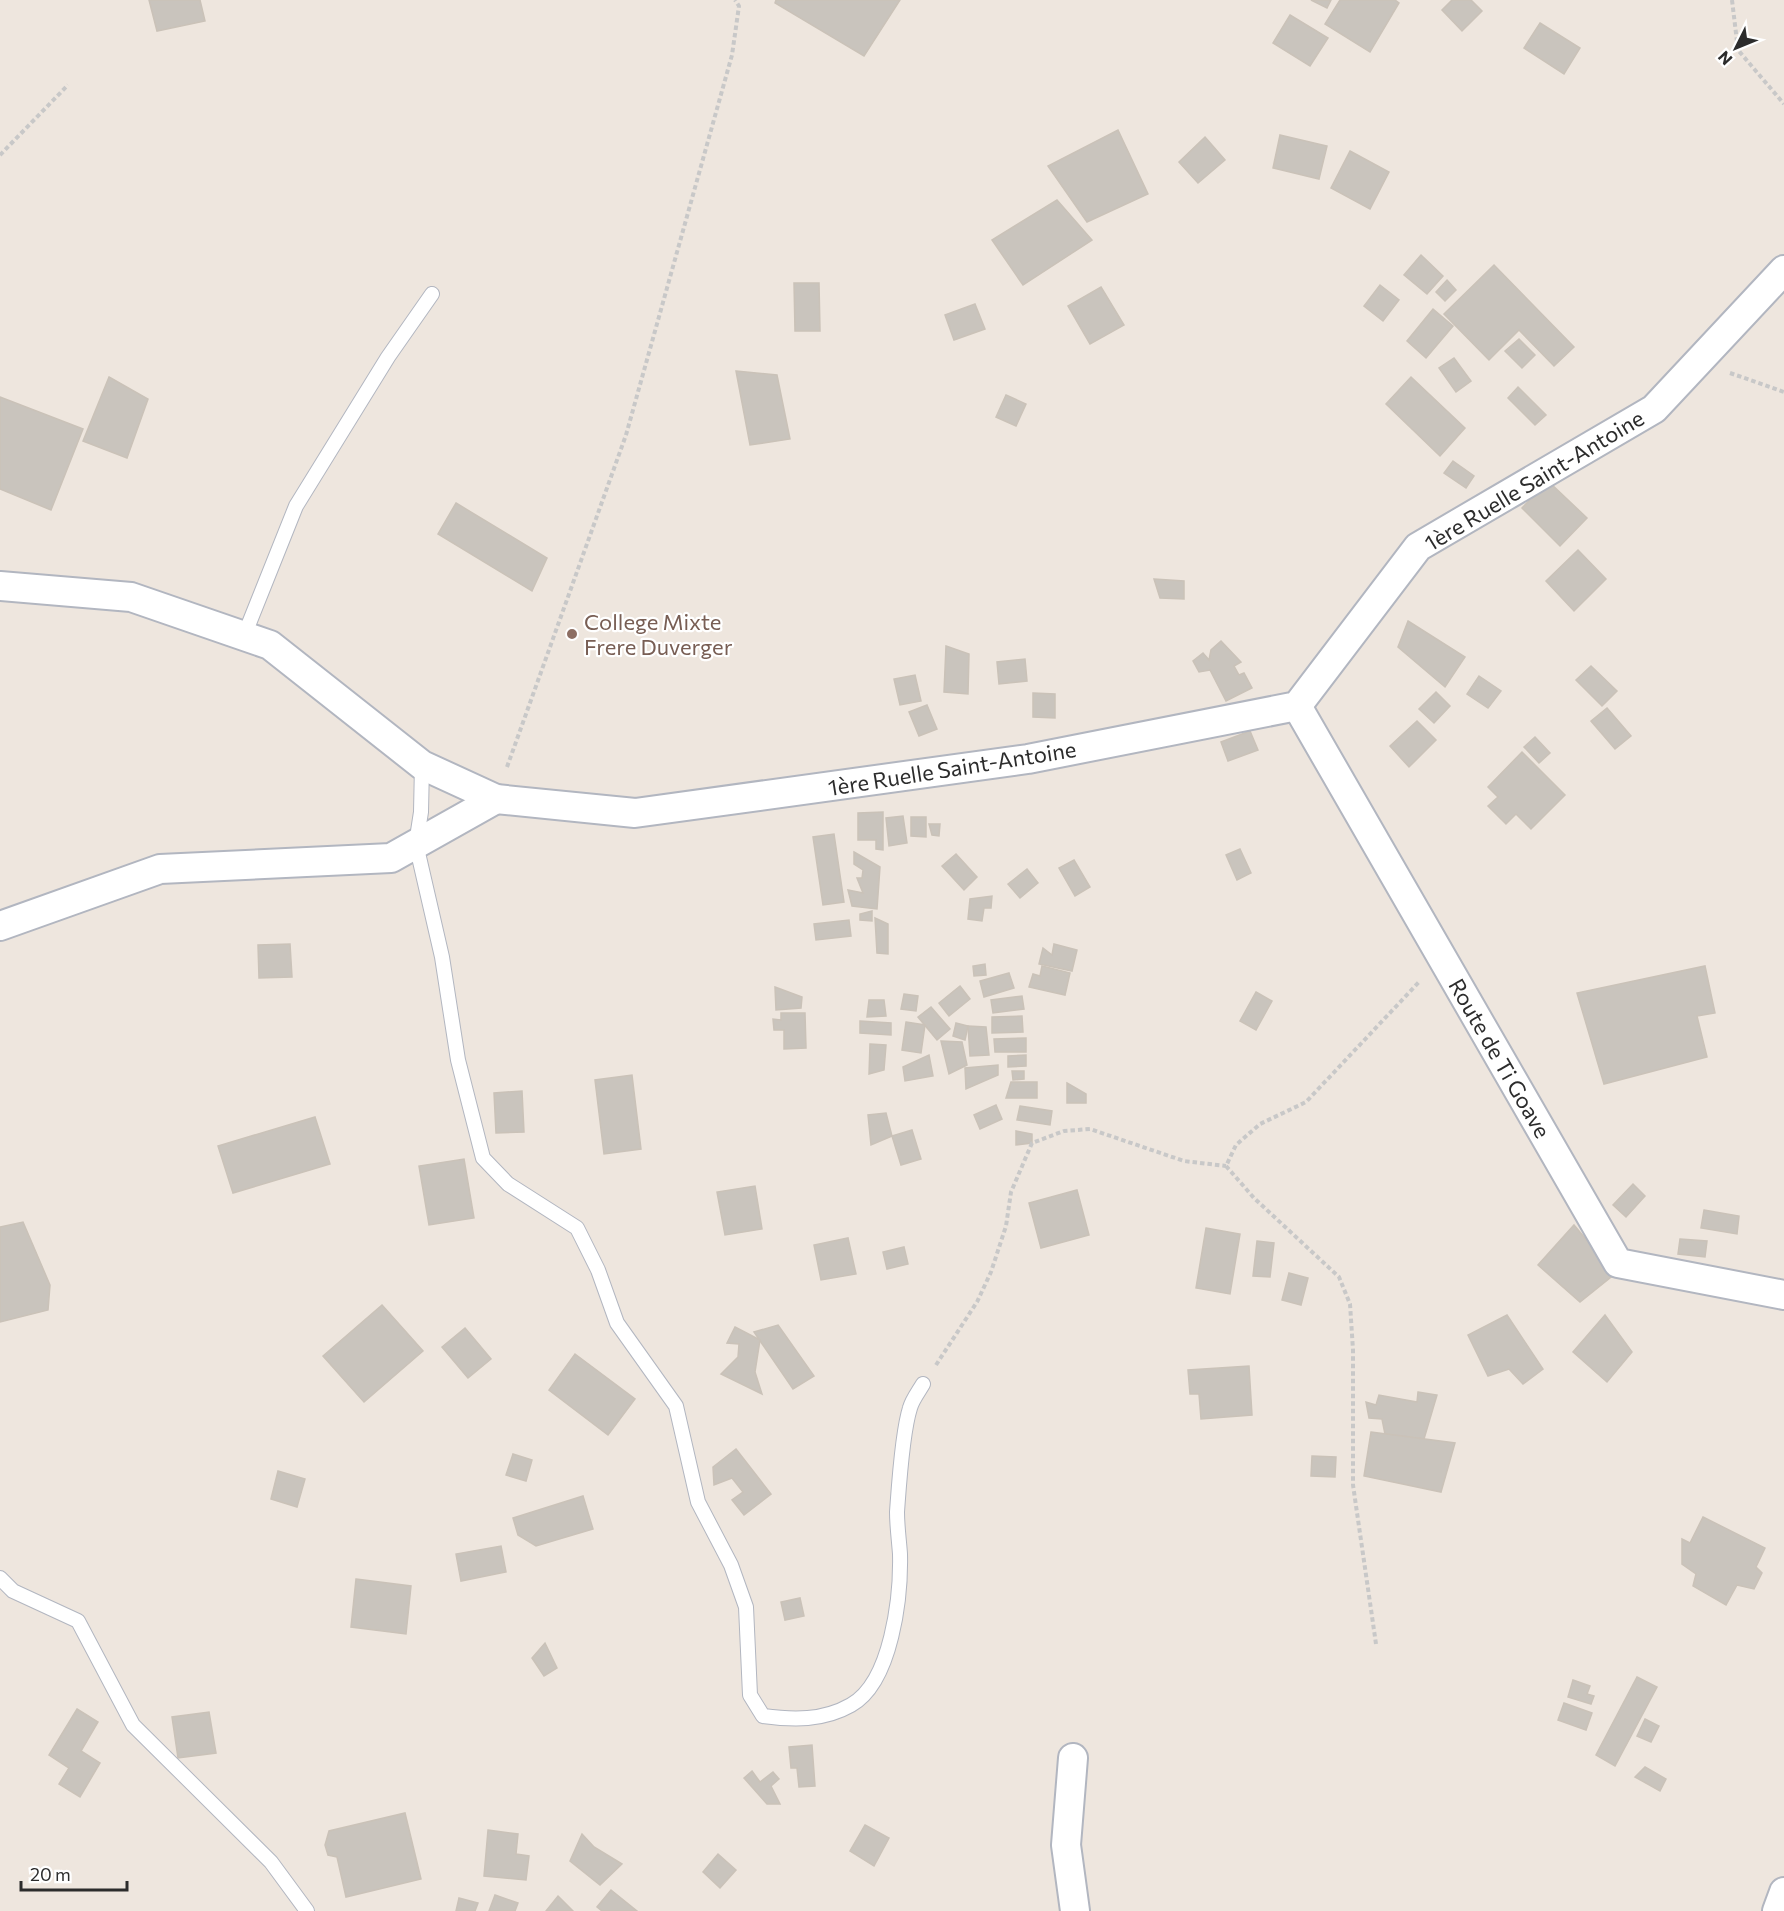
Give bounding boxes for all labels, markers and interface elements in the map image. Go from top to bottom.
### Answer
north arrow [1706,18,1766,78]
text: N [1714,48,1736,69]
street label: 1ère Ruelle Saint-Antoine [1419,404,1649,556]
place label: College Mixte Frere Duverger [584,608,733,660]
marker: College Mixte Frere Duverger [565,627,579,641]
street label: 1ère Ruelle Saint-Antoine [826,735,1078,801]
street label: Route de Ti Goave [1443,973,1557,1143]
scale bar [21,1854,128,1892]
text: 20 m [30,1863,71,1885]

